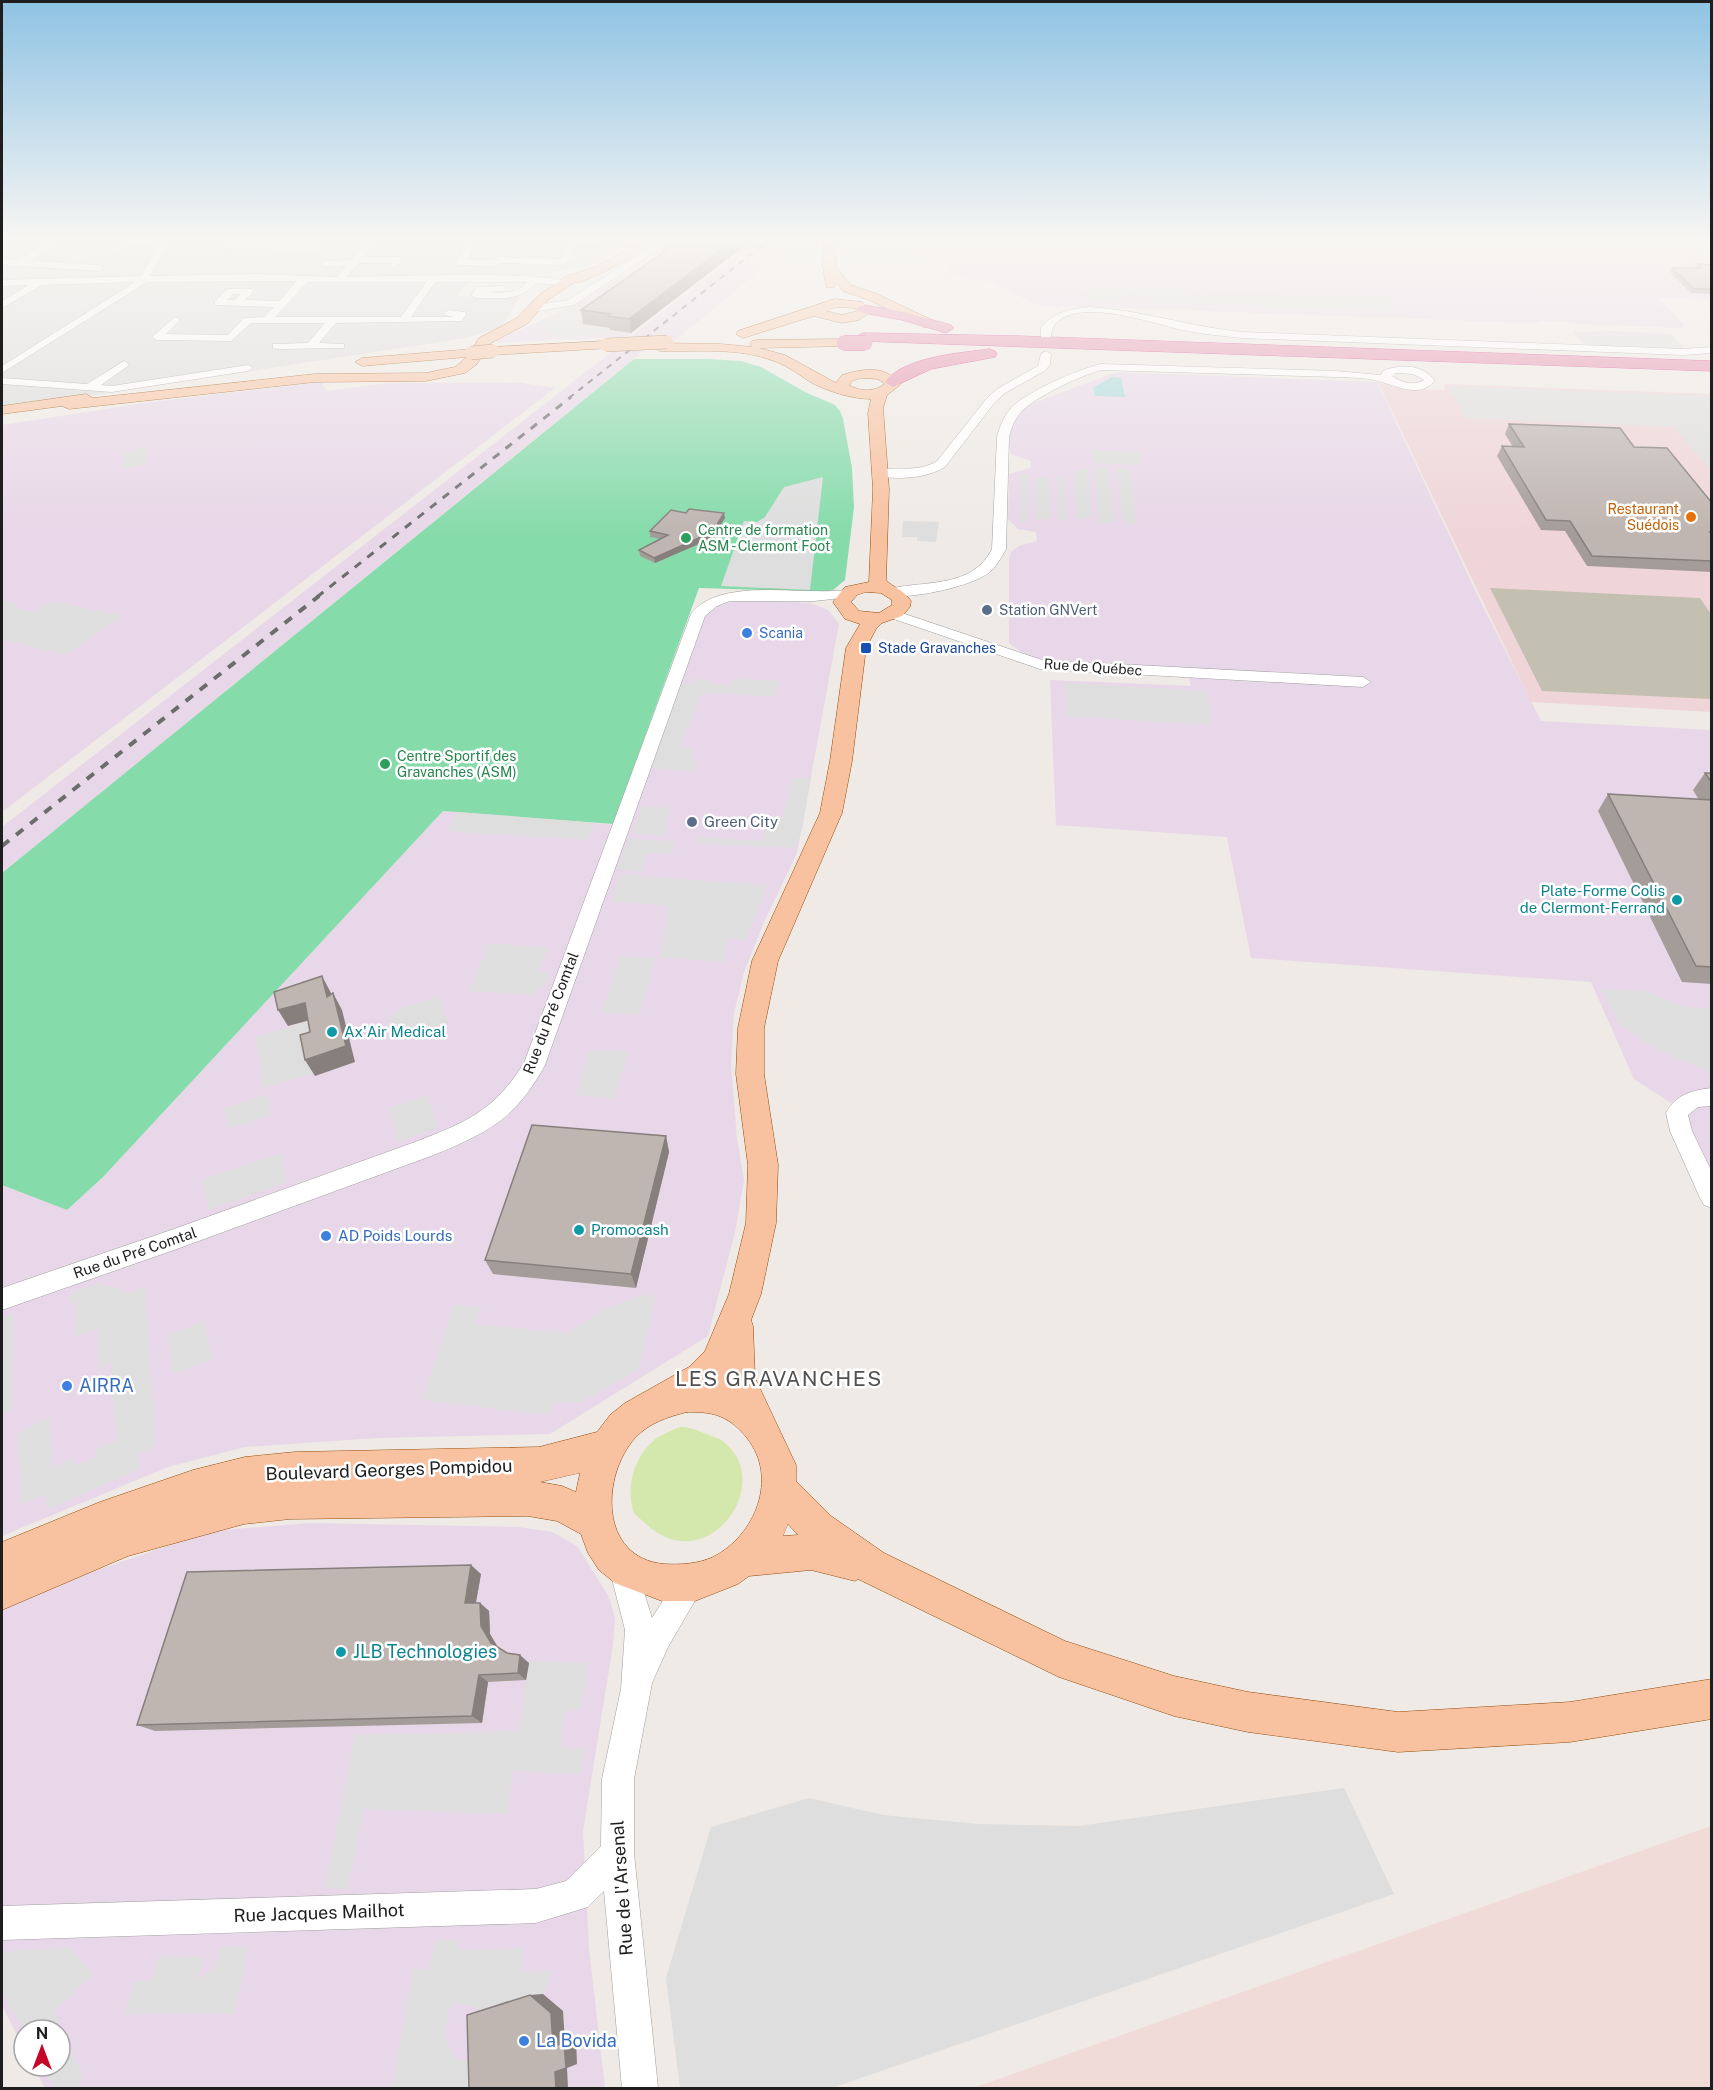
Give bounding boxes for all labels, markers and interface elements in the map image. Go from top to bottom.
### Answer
place label: Restaurant Suédois [1607,501,1679,533]
marker: Restaurant Suédois [1684,510,1698,524]
place label: Centre de formation ASM - Clermont Foot [698,522,830,554]
marker: Centre de formation ASM - Clermont Foot [679,531,693,545]
place label: Station GNVert [999,602,1098,618]
marker: Station GNVert [980,603,994,617]
place label: Scania [759,625,803,641]
marker: Scania [740,626,754,640]
place label: Stade Gravanches [878,640,996,656]
marker: Stade Gravanches [859,641,873,655]
street label: Rue de Québec [1043,656,1143,678]
place label: Centre Sportif des Gravanches (ASM) [397,748,517,780]
marker: Centre Sportif des Gravanches (ASM) [378,757,392,771]
place label: Green City [704,813,778,830]
marker: Green City [685,815,699,829]
place label: Plate-Forme Colis de Clermont-Ferrand [1520,882,1665,916]
marker: Plate-Forme Colis de Clermont-Ferrand [1670,893,1684,907]
street label: Rue du Pré Comtal [519,949,582,1076]
place label: Ax'Air Medical [344,1023,446,1040]
marker: Ax'Air Medical [325,1025,339,1039]
place label: Promocash [591,1221,669,1238]
street label: Rue du Pré Comtal [71,1223,199,1282]
marker: Promocash [572,1223,586,1237]
place label: AD Poids Lourds [338,1227,452,1244]
marker: AD Poids Lourds [319,1229,333,1243]
district label: LES GRAVANCHES [675,1366,883,1391]
place label: AIRRA [79,1375,134,1396]
marker: AIRRA [60,1379,74,1393]
street label: Boulevard Georges Pompidou [265,1455,513,1484]
place label: JLB Technologies [353,1641,497,1662]
marker: JLB Technologies [334,1645,348,1659]
street label: Rue de l'Arsenal [606,1820,637,1957]
street label: Rue Jacques Mailhot [233,1899,405,1926]
north arrow [12,2018,72,2078]
text: N [36,2024,48,2043]
place label: La Bovida [536,2030,617,2051]
marker: La Bovida [517,2034,531,2048]

